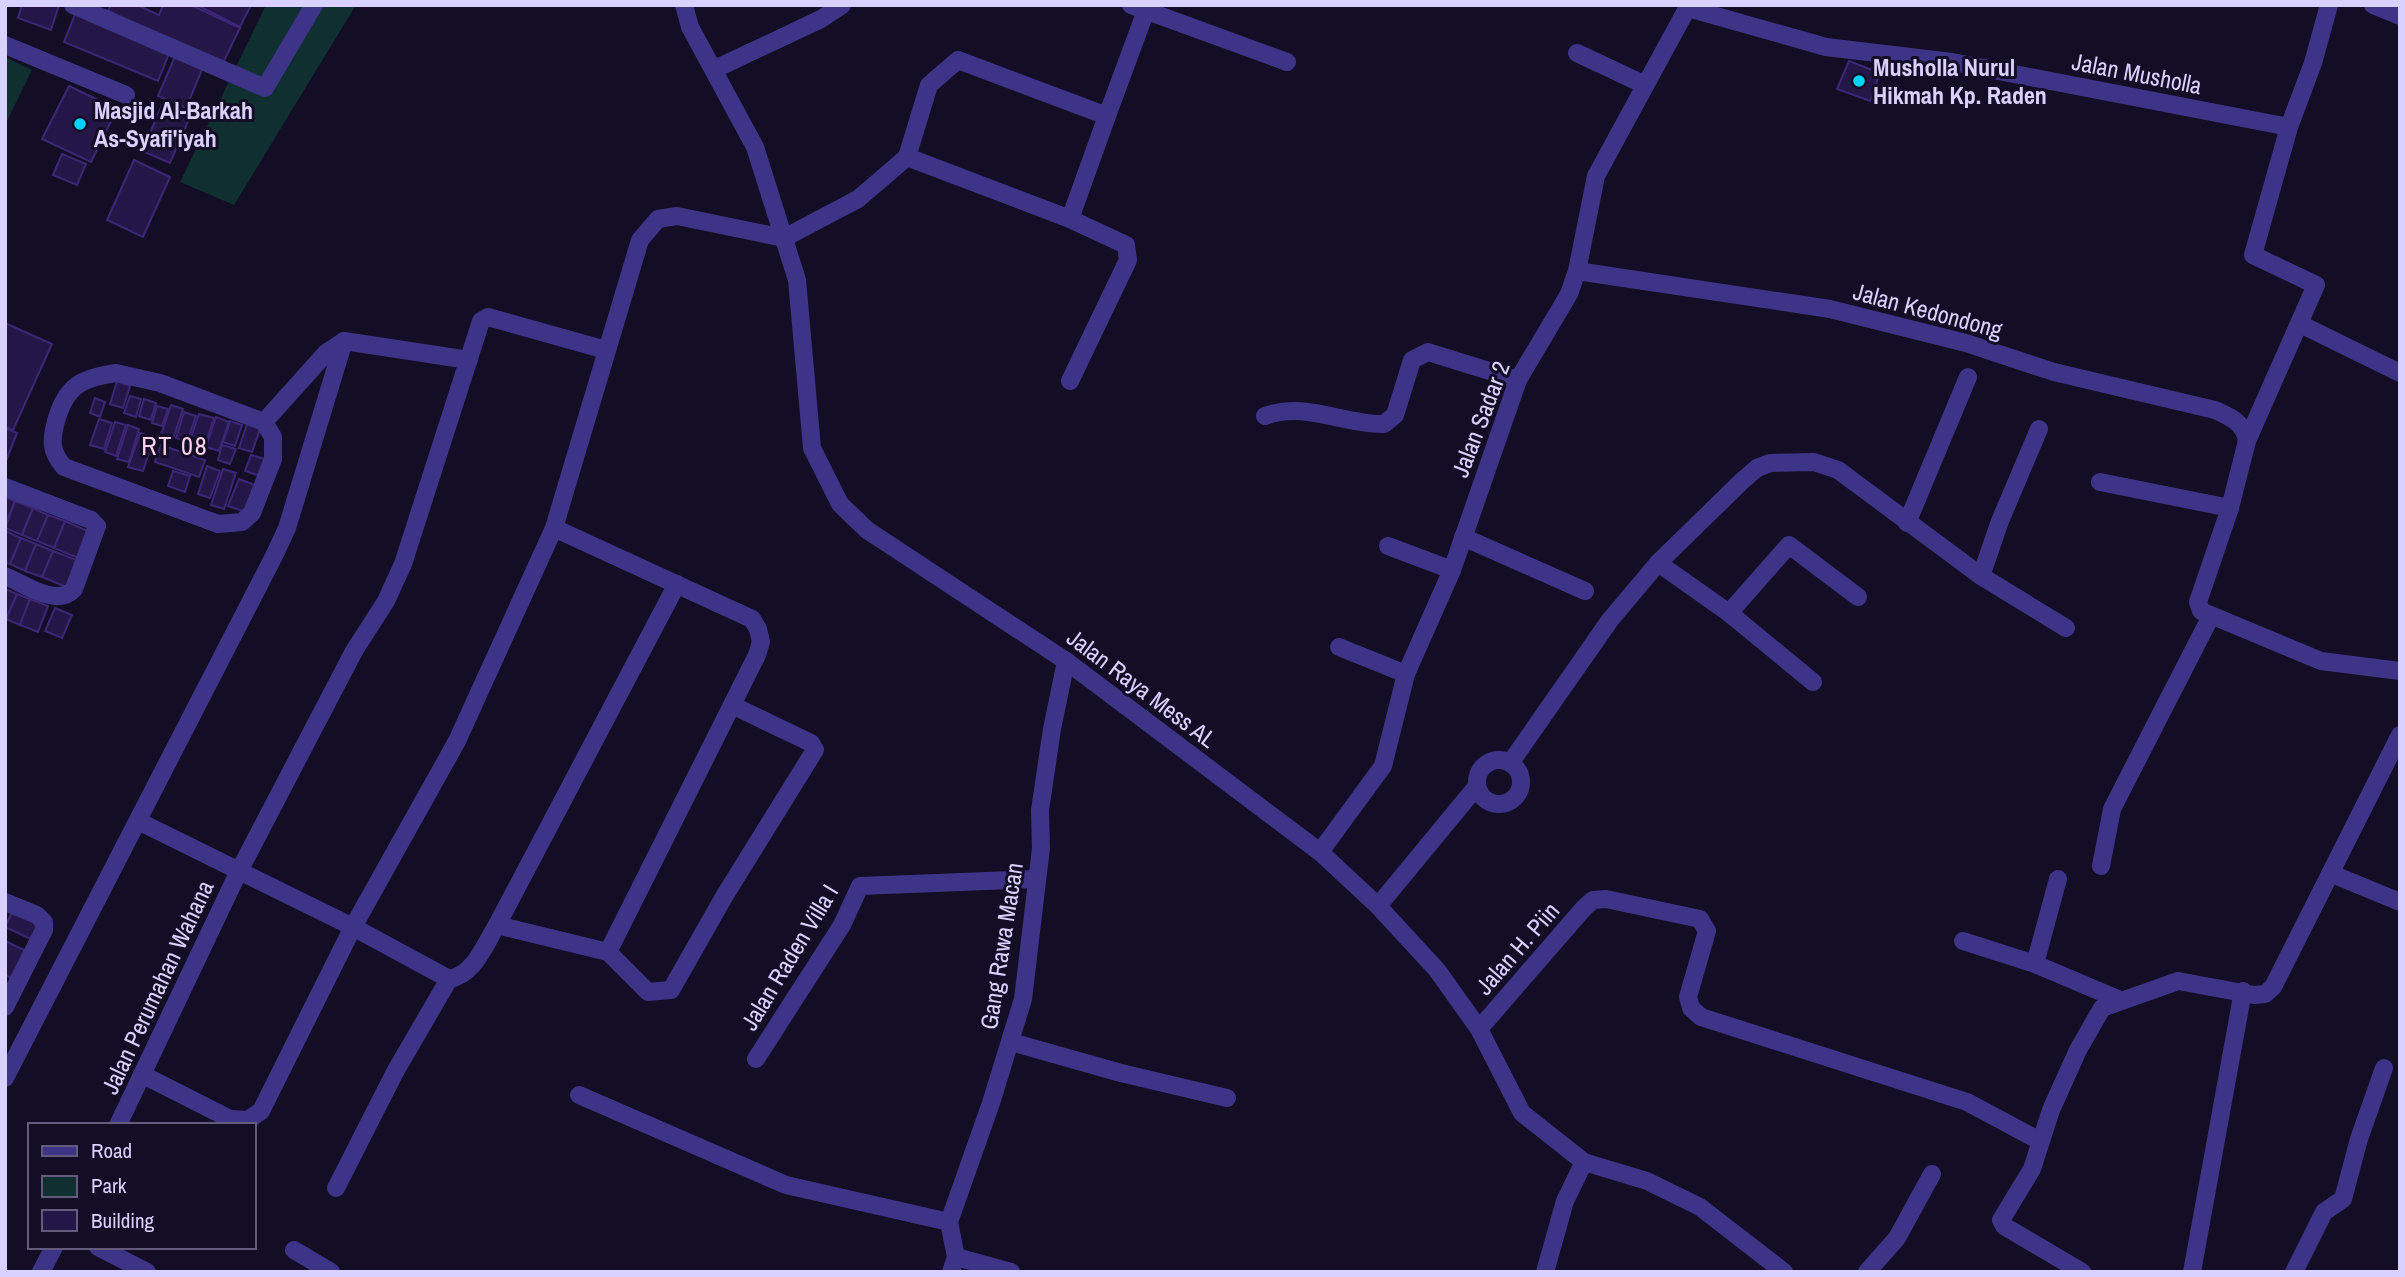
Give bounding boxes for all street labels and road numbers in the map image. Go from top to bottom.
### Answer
street label: Jalan Musholla [2070,45,2205,101]
street label: Jalan Kedondong [1850,275,2006,345]
street label: Jalan Sadar 2 [1443,357,1517,481]
street label: Jalan Raya Mess AL [1061,621,1223,755]
street label: Gang Rawa Macan [972,860,1030,1032]
street label: Jalan Perumahan Wahana [93,875,221,1099]
street label: Jalan Raden Villa I [733,878,845,1036]
street label: Jalan H. Piin [1468,895,1566,1001]

